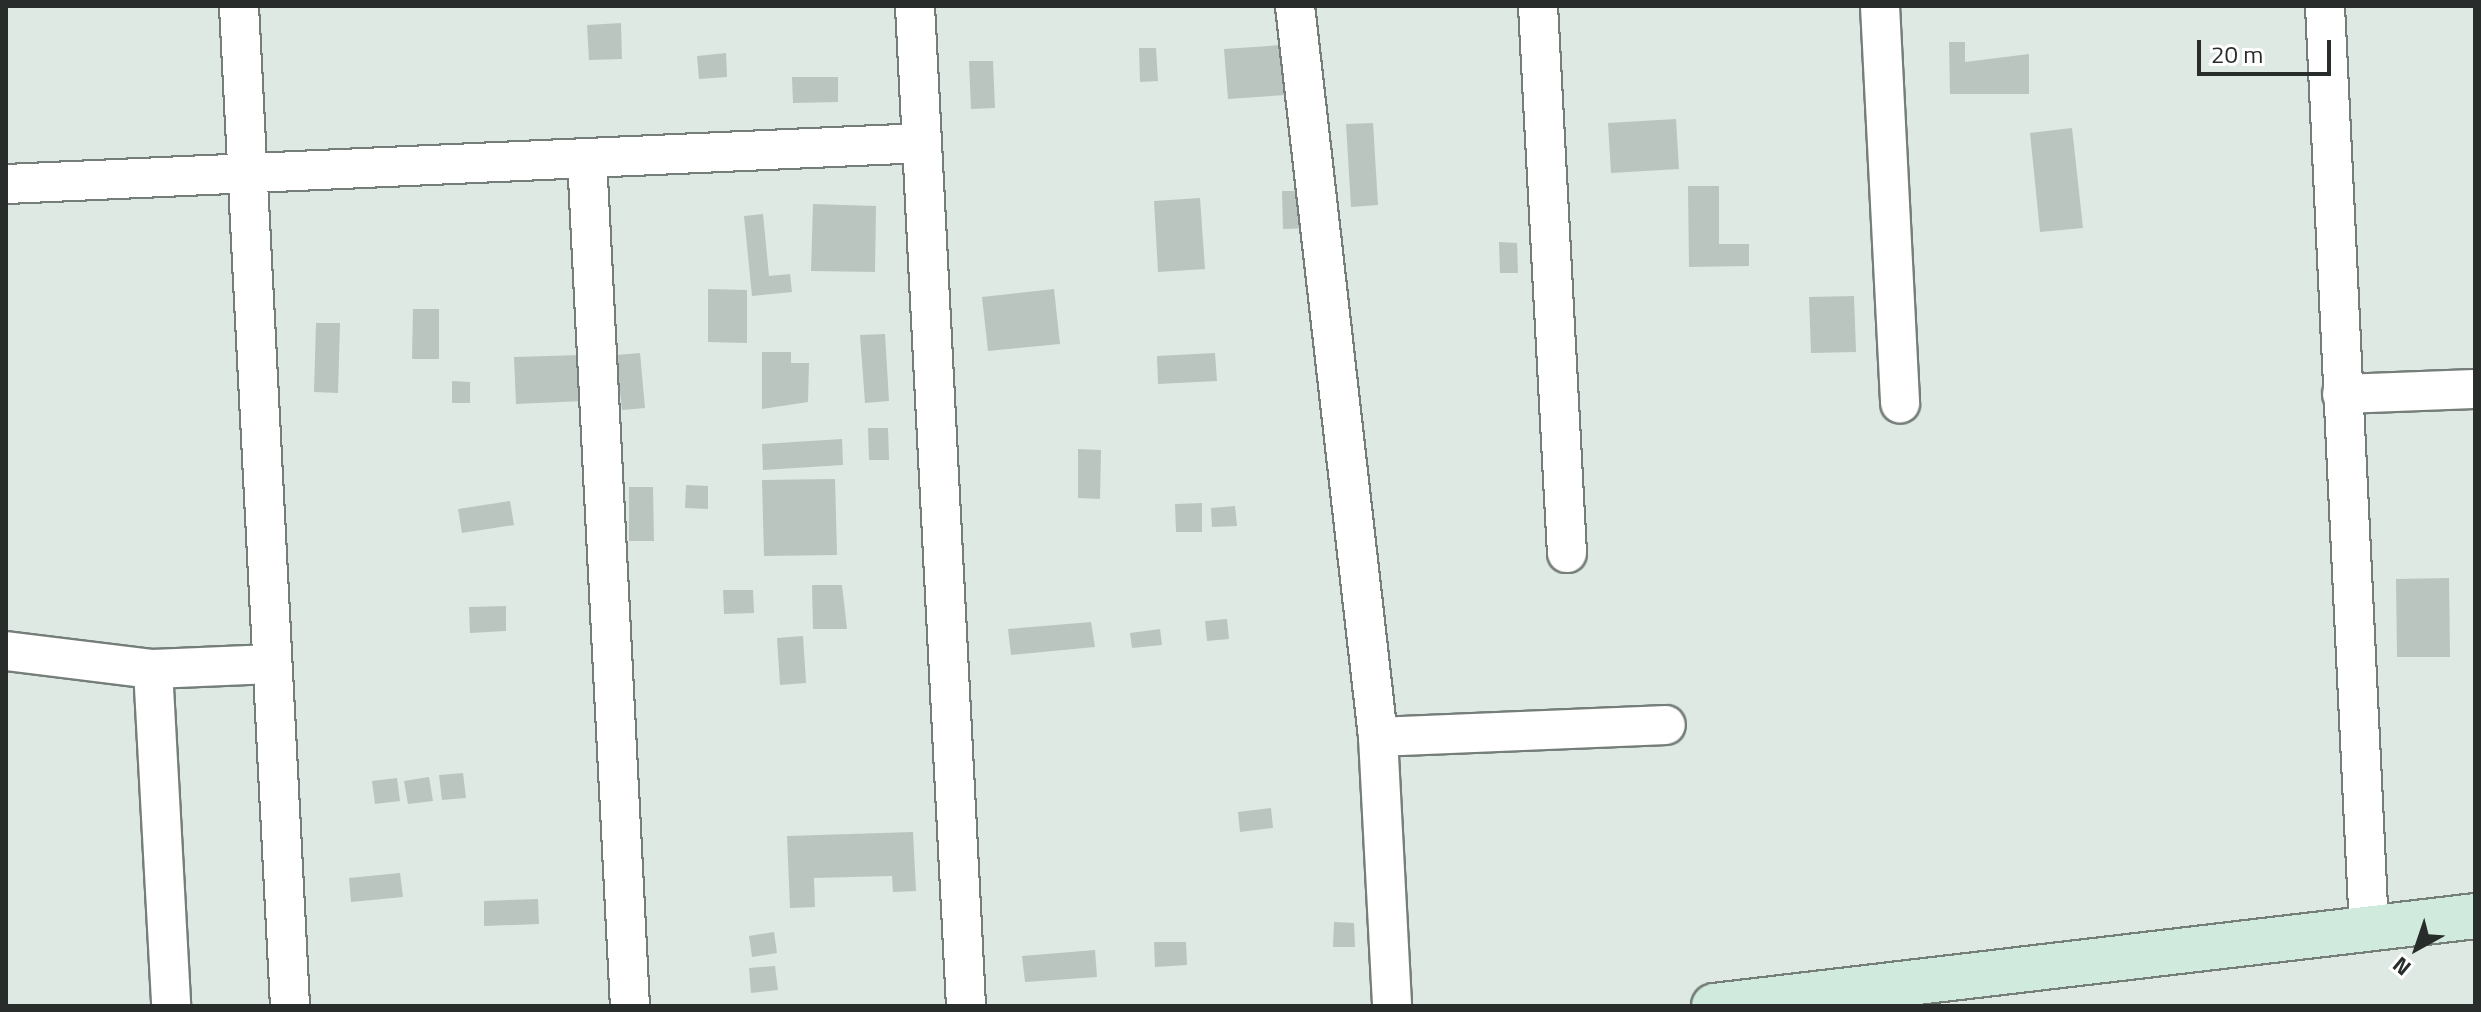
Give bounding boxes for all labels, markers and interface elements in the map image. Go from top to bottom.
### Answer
scale bar [2201,24,2335,74]
text: 20 m [2211,36,2263,72]
north arrow [2377,908,2457,988]
text: N [2385,948,2418,984]

